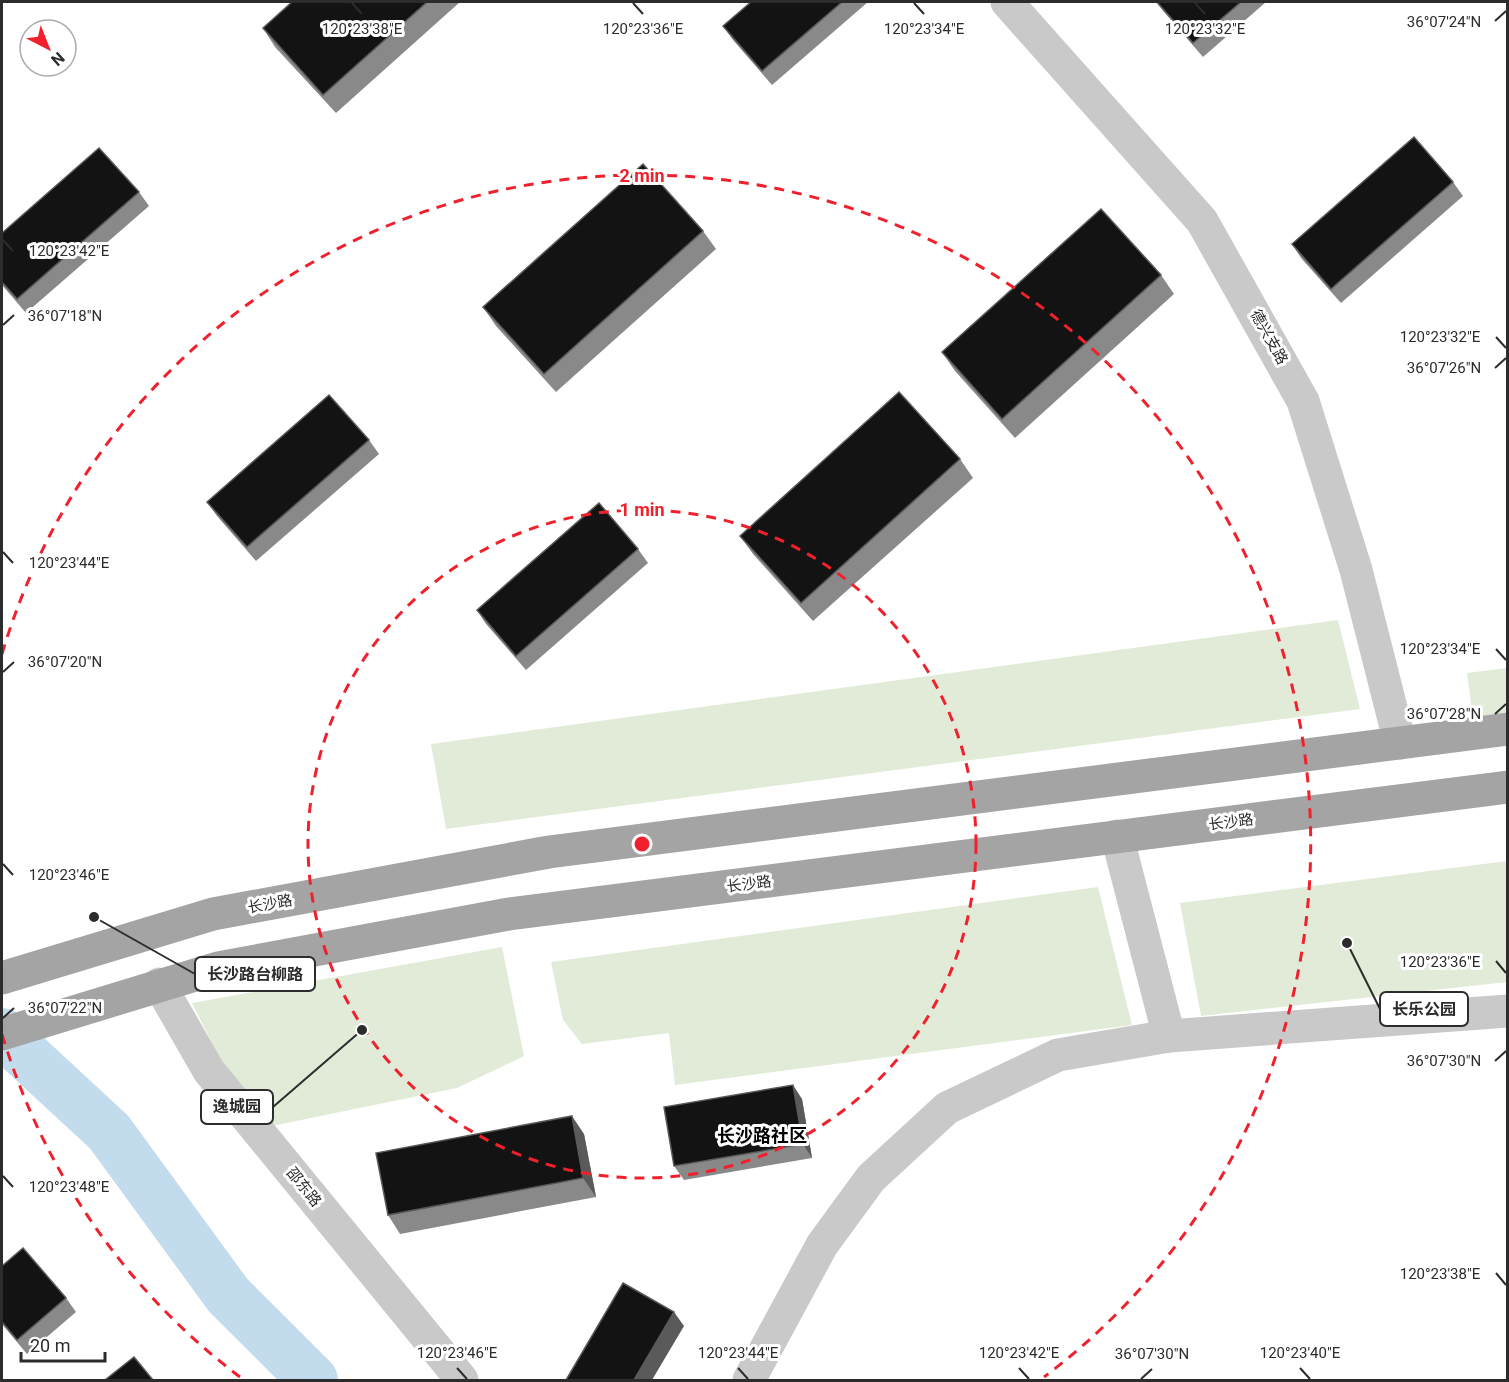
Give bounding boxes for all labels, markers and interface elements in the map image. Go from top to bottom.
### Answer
text: 36°07'24"N [1407,13,1481,31]
north arrow [18,18,78,78]
text: 120°23'38"E [322,20,403,38]
text: 120°23'36"E [603,20,684,38]
text: 120°23'34"E [884,20,965,38]
text: 120°23'32"E [1165,20,1246,38]
text: N [47,48,68,70]
text: 2 min [619,165,665,186]
text: 120°23'42"E [29,242,110,260]
street label: 德兴支路 [1247,306,1291,368]
text: 36°07'18"N [28,307,102,325]
text: 120°23'32"E [1400,328,1481,346]
text: 36°07'26"N [1407,359,1481,377]
text: 1 min [619,499,665,520]
text: 120°23'44"E [29,554,110,572]
text: 120°23'34"E [1400,640,1481,658]
text: 36°07'20"N [28,653,102,671]
text: 36°07'28"N [1407,705,1481,723]
street label: 长沙路 [1208,810,1254,834]
centre of rings [632,834,652,854]
text: 120°23'46"E [29,866,110,884]
street label: 长沙路 [726,872,772,896]
street label: 长沙路 [246,891,294,917]
text: 120°23'36"E [1400,953,1481,971]
callout: 长沙路台柳路 [195,957,315,991]
text: 长沙路台柳路 [207,965,303,984]
callout: 长乐公园 [1380,992,1468,1026]
text: 36°07'22"N [28,999,102,1017]
text: 长乐公园 [1392,1000,1456,1019]
text: 36°07'30"N [1407,1052,1481,1070]
callout: 逸城园 [201,1090,273,1124]
text: 逸城园 [213,1097,261,1116]
district label: 长沙路社区 [717,1125,807,1146]
street label: 邵东路 [283,1164,325,1210]
text: 120°23'48"E [29,1178,110,1196]
text: 120°23'38"E [1400,1265,1481,1283]
scale bar [21,1325,105,1363]
text: 20 m [30,1335,70,1356]
text: 120°23'46"E [417,1344,498,1362]
text: 120°23'44"E [698,1344,779,1362]
text: 120°23'42"E [979,1344,1060,1362]
text: 120°23'40"E [1260,1344,1341,1362]
text: 36°07'30"N [1115,1345,1189,1363]

